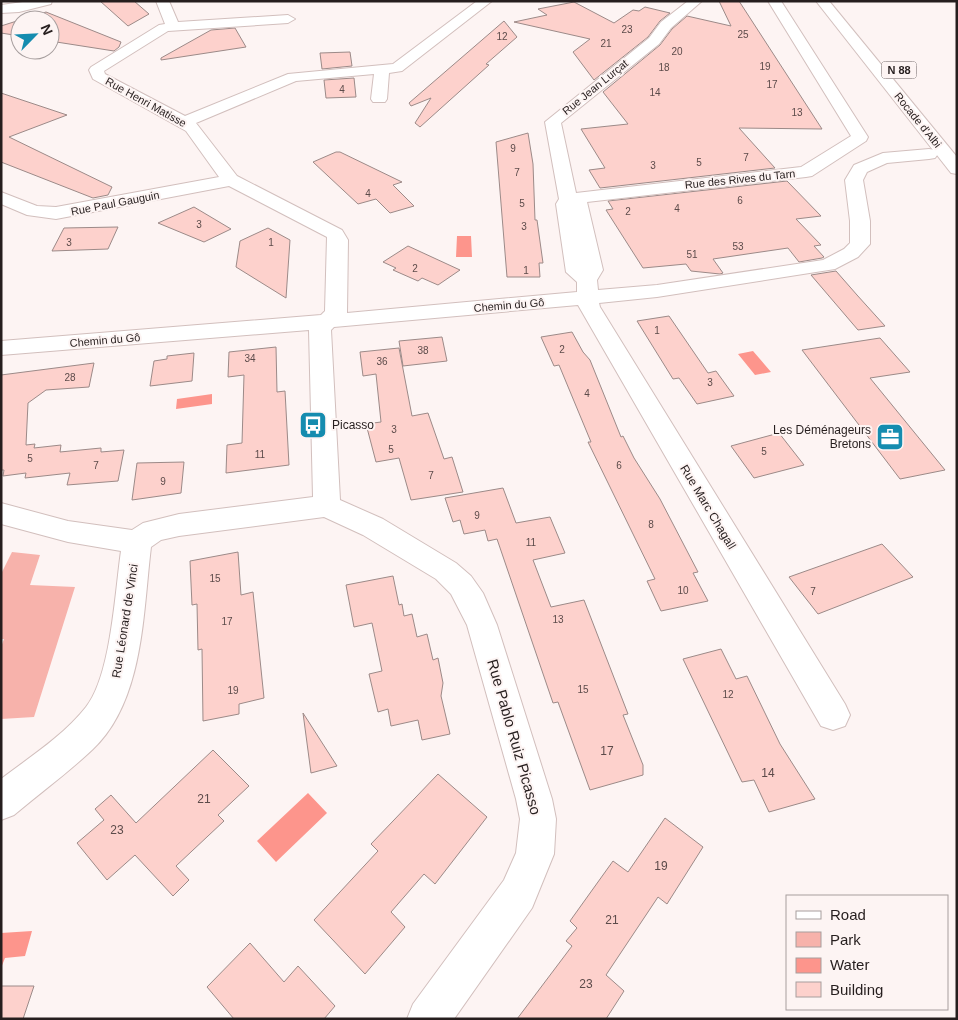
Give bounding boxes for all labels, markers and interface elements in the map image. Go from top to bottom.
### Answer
north arrow [10,10,60,60]
text: N [38,22,56,38]
house number: 23 [621,24,633,35]
house number: 25 [737,29,749,40]
house number: 12 [496,31,508,42]
house number: 21 [600,38,612,49]
house number: 20 [671,46,683,57]
street label: Rue Jean Lurçat [560,57,630,117]
house number: 19 [759,61,771,72]
house number: 18 [658,62,670,73]
road number: N 88 [882,62,916,78]
street label: Rue Henri Matisse [104,75,188,129]
house number: 17 [766,79,778,90]
house number: 4 [339,84,345,95]
house number: 14 [649,87,661,98]
street label: Rocade d'Albi [892,90,944,150]
house number: 13 [791,107,803,118]
house number: 9 [510,143,516,154]
house number: 7 [743,152,749,163]
house number: 5 [696,157,702,168]
house number: 3 [650,160,656,171]
house number: 7 [514,167,520,178]
street label: Rue des Rives du Tarn [684,167,796,191]
house number: 4 [365,188,371,199]
street label: Rue Paul Gauguin [70,189,160,217]
house number: 6 [737,195,743,206]
house number: 5 [519,198,525,209]
house number: 4 [674,203,680,214]
house number: 2 [625,206,631,217]
house number: 3 [196,219,202,230]
house number: 3 [521,221,527,232]
house number: 3 [66,237,72,248]
house number: 1 [268,237,274,248]
house number: 53 [732,241,744,252]
house number: 51 [686,249,698,260]
house number: 2 [412,263,418,274]
house number: 1 [523,265,529,276]
street label: Chemin du Gô [473,296,545,314]
house number: 1 [654,325,660,336]
street label: Chemin du Gô [69,331,141,349]
house number: 2 [559,344,565,355]
house number: 38 [417,345,429,356]
house number: 34 [244,353,256,364]
house number: 36 [376,356,388,367]
house number: 28 [64,372,76,383]
house number: 3 [707,377,713,388]
house number: 4 [584,388,590,399]
bus stop icon: Picasso [298,410,328,440]
place label: Picasso [332,418,374,432]
office icon: Les Déménageurs Bretons [875,422,905,452]
place label: Les Déménageurs Bretons [773,423,871,451]
house number: 3 [391,424,397,435]
house number: 5 [388,444,394,455]
house number: 5 [761,446,767,457]
house number: 11 [255,449,266,460]
house number: 5 [27,453,33,464]
house number: 7 [93,460,99,471]
house number: 6 [616,460,622,471]
street label: Rue Marc Chagall [677,462,739,552]
house number: 7 [428,470,434,481]
house number: 9 [160,476,166,487]
house number: 9 [474,510,480,521]
house number: 8 [648,519,654,530]
house number: 11 [526,537,537,548]
street label: Rue Léonard de Vinci [109,563,141,679]
house number: 15 [209,573,221,584]
house number: 10 [677,585,689,596]
house number: 7 [810,586,816,597]
house number: 13 [552,614,564,625]
house number: 17 [221,616,233,627]
street label: Rue Pablo Ruiz Picasso [484,657,545,817]
house number: 15 [577,684,589,695]
house number: 19 [227,685,239,696]
house number: 12 [722,689,734,700]
house number: 17 [600,744,614,758]
house number: 14 [761,766,775,780]
house number: 21 [197,792,211,806]
house number: 23 [110,823,124,837]
house number: 19 [654,859,668,873]
legend [786,895,948,1010]
text: Road [830,906,866,923]
house number: 21 [605,913,619,927]
text: Park [830,931,861,948]
text: Water [830,956,869,973]
house number: 23 [579,977,593,991]
text: Building [830,981,883,998]

